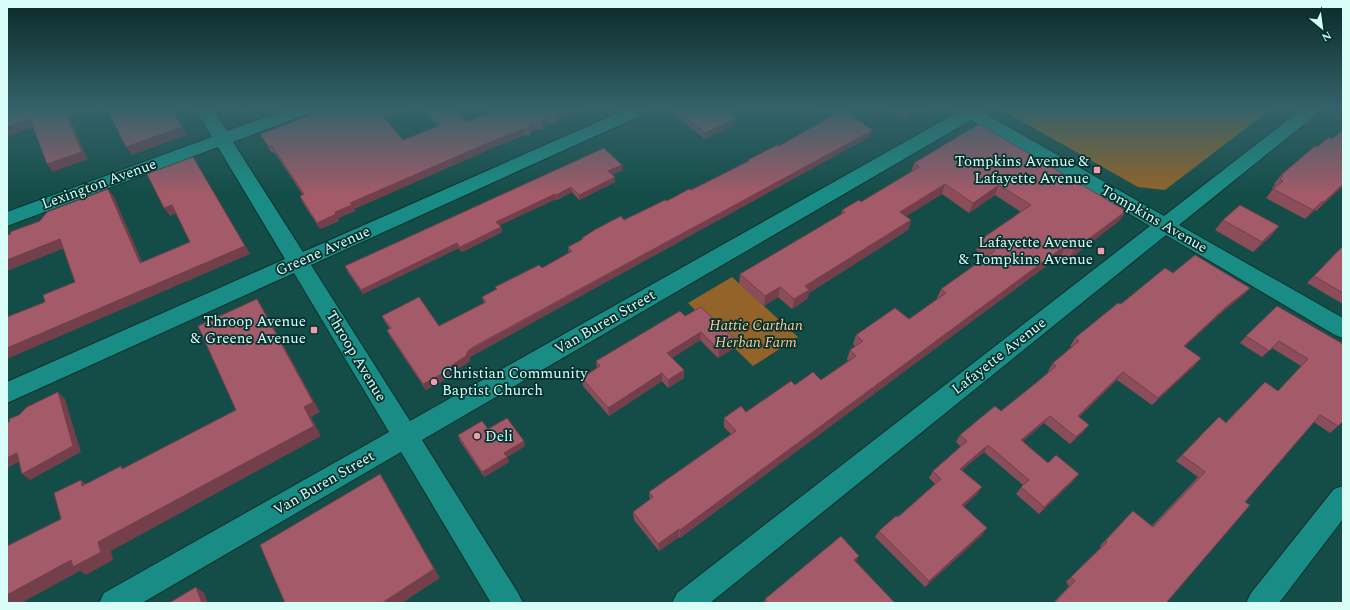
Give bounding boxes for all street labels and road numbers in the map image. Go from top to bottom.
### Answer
street label: Lexington Avenue [38,153,160,215]
street label: Tompkins Avenue [1096,179,1212,259]
street label: Greene Avenue [272,220,374,282]
street label: Van Buren Street [550,284,660,360]
street label: Throop Avenue [320,306,392,406]
street label: Lafayette Avenue [947,312,1051,400]
street label: Van Buren Street [269,445,379,521]

